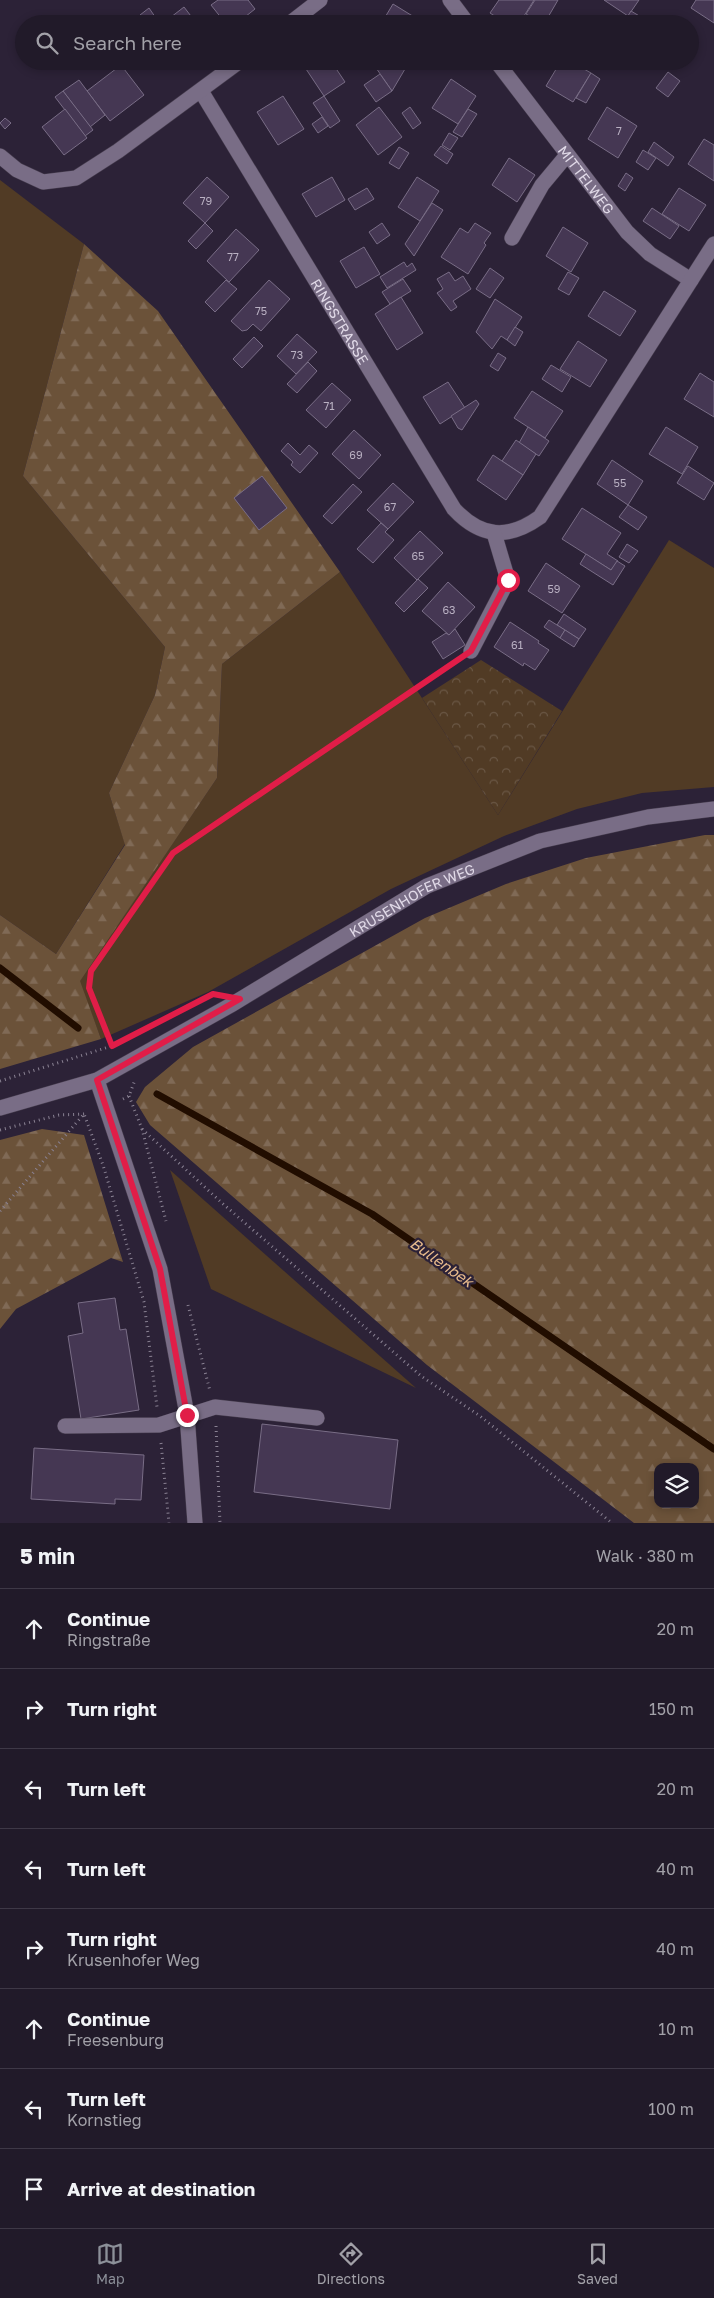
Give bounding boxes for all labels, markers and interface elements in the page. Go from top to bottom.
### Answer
search box [15,15,699,70]
icon: search [33,29,61,57]
text: Search here [73,31,182,54]
house number: 7 [616,124,622,137]
street label: MITTELWEG [555,142,618,217]
house number: 79 [200,194,212,207]
house number: 77 [227,250,239,263]
street label: RINGSTRASSE [308,275,373,367]
house number: 75 [255,304,267,317]
house number: 73 [291,348,303,361]
house number: 71 [323,399,335,412]
house number: 69 [349,448,363,461]
house number: 55 [614,476,626,489]
house number: 67 [384,500,396,513]
house number: 65 [411,549,425,562]
route start [497,569,520,592]
house number: 59 [547,582,561,595]
house number: 63 [442,603,456,616]
house number: 61 [511,638,523,651]
street label: KRUSENHOFER WEG [346,859,477,940]
water label: Bullenbek [407,1234,478,1291]
route end [176,1404,199,1427]
map controls [654,1463,699,1508]
button: layers [654,1463,699,1508]
text: 5 min [20,1543,75,1569]
text: Walk · 380 m [596,1546,694,1566]
text: Continue [67,1607,150,1630]
icon: ahead [20,1615,48,1643]
text: 20 m [657,1619,694,1639]
text: Ringstraße [67,1630,150,1650]
icon: right [20,1695,48,1723]
text: Turn right [67,1697,157,1720]
text: 150 m [649,1699,694,1719]
icon: left [20,1775,48,1803]
text: Turn left [67,1777,146,1800]
text: 20 m [657,1779,694,1799]
icon: left [20,1855,48,1883]
text: Turn left [67,1857,146,1880]
text: 40 m [656,1859,694,1879]
text: Turn right [67,1927,157,1950]
icon: right [20,1935,48,1963]
text: 40 m [656,1939,694,1959]
text: Krusenhofer Weg [67,1950,200,1970]
text: Continue [67,2007,150,2030]
icon: ahead [20,2015,48,2043]
text: 10 m [658,2019,694,2039]
text: Freesenburg [67,2030,164,2050]
text: Turn left [67,2087,146,2110]
icon: left [20,2095,48,2123]
text: 100 m [648,2099,694,2119]
text: Kornstieg [67,2110,142,2130]
icon: arrive [20,2175,48,2203]
text: Arrive at destination [67,2177,255,2200]
tab: Map [96,2240,125,2287]
tab: Directions [317,2240,385,2287]
tab: Saved [577,2240,618,2287]

